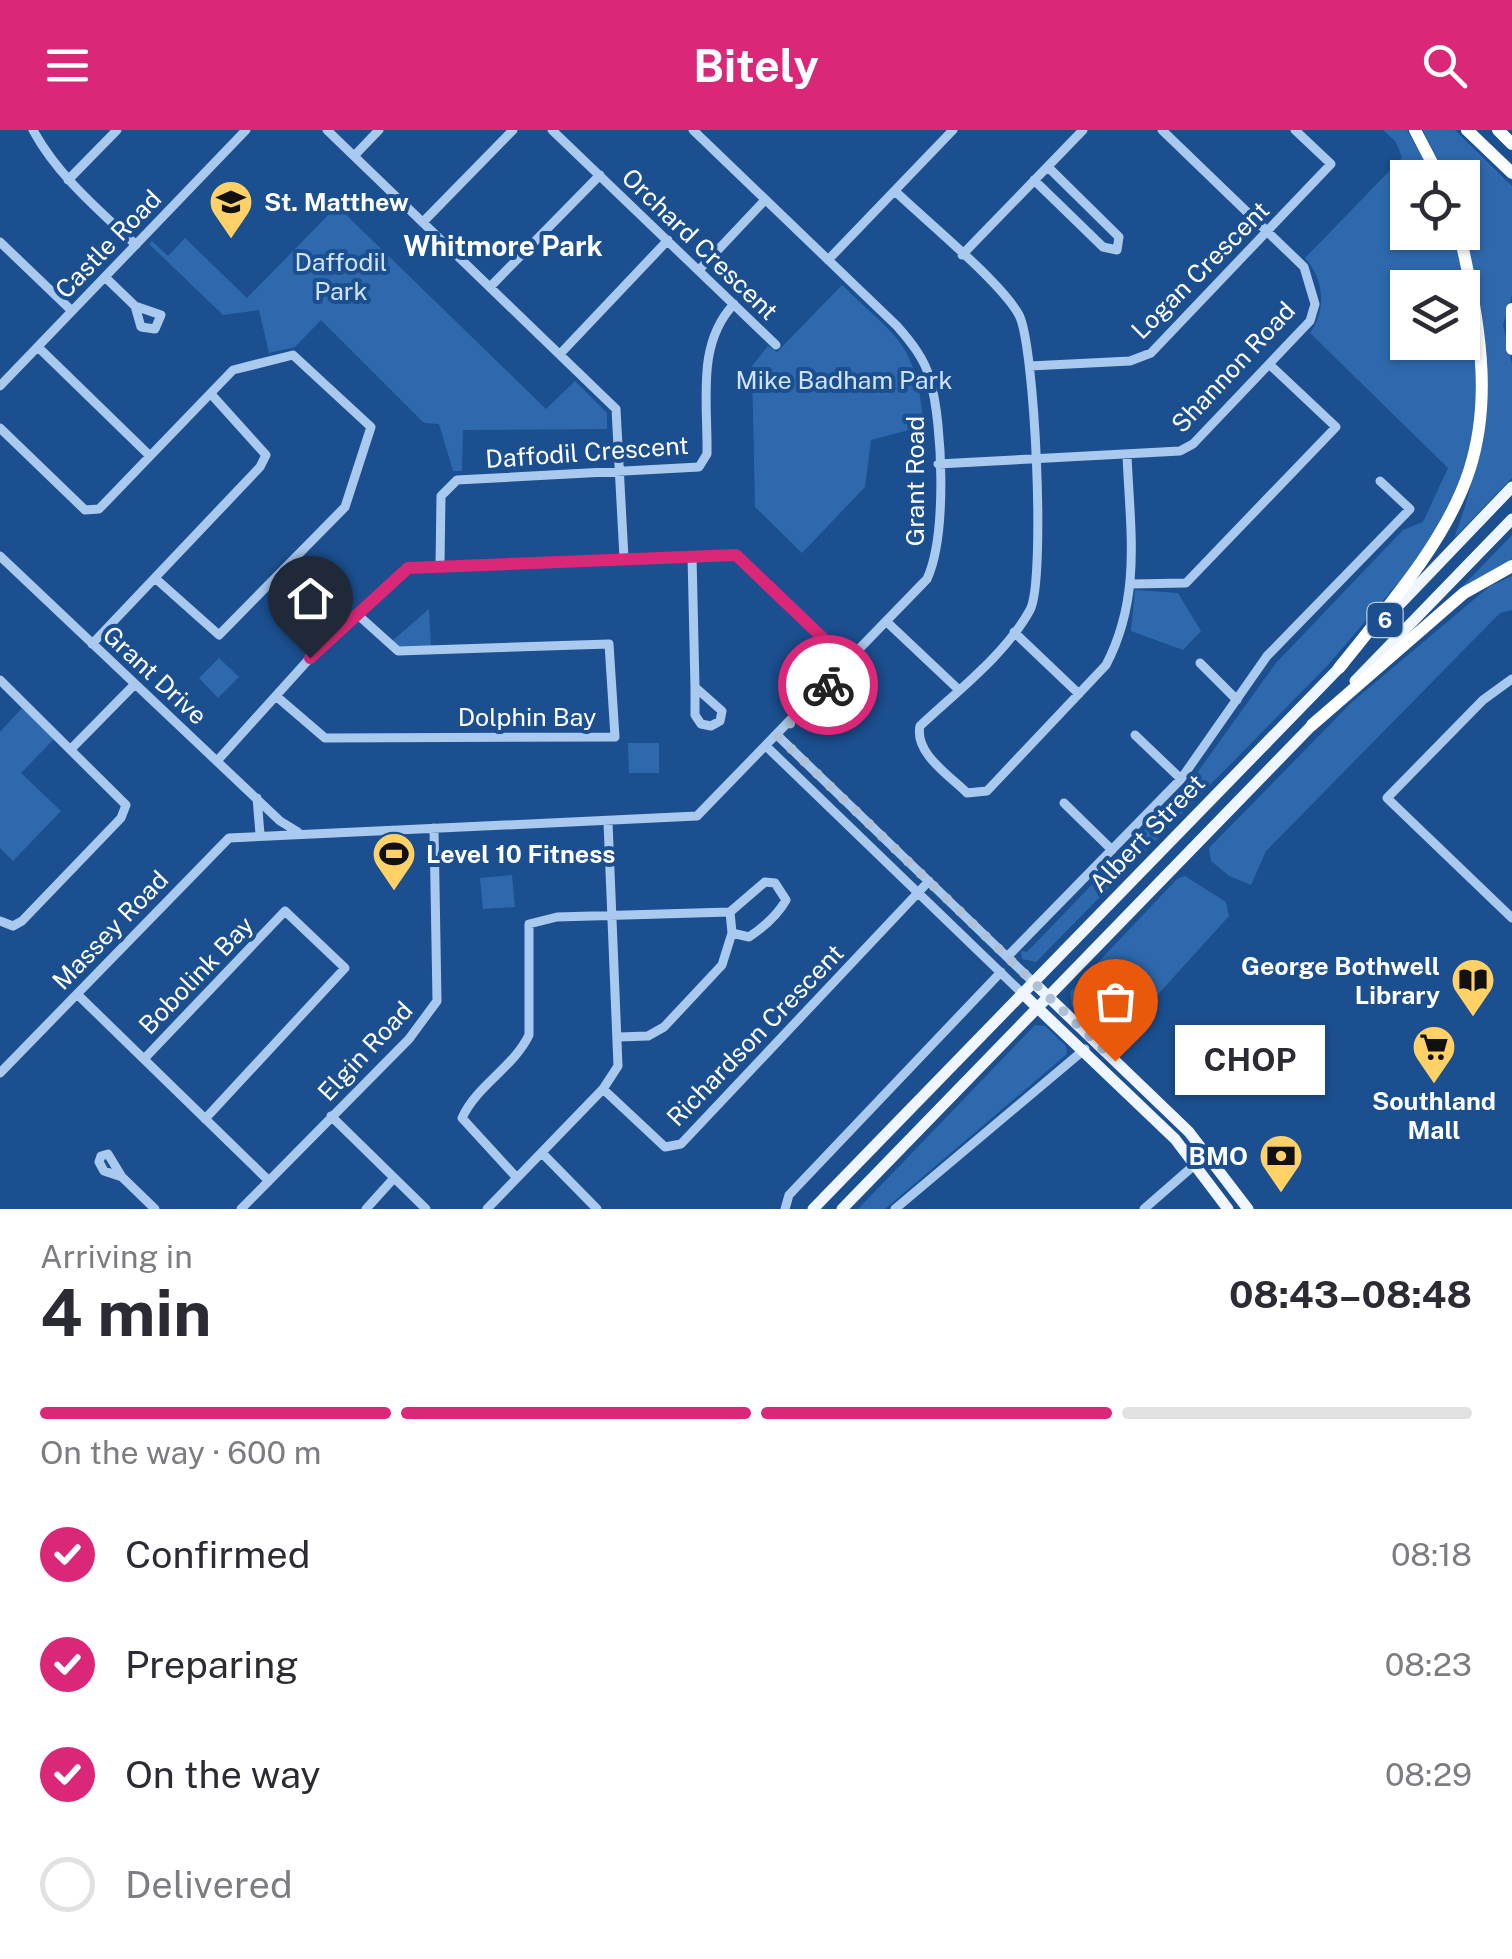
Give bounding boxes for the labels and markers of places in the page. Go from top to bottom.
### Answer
school or university icon: St. Matthew [208,179,254,240]
place label: St. Matthew [264,187,409,217]
pin [268,556,353,659]
sports icon: Level 10 Fitness [371,831,417,892]
place label: Level 10 Fitness [426,839,615,869]
place label: George Bothwell Library [1241,951,1440,1010]
library icon: George Bothwell Library [1450,957,1496,1018]
pin [1073,959,1158,1062]
supermarket icon: Southland Mall [1411,1024,1457,1085]
callout: CHOP [1175,1026,1325,1096]
place label: Southland Mall [1372,1086,1496,1145]
bank icon: BMO [1258,1133,1304,1194]
place label: BMO [1189,1141,1248,1171]

